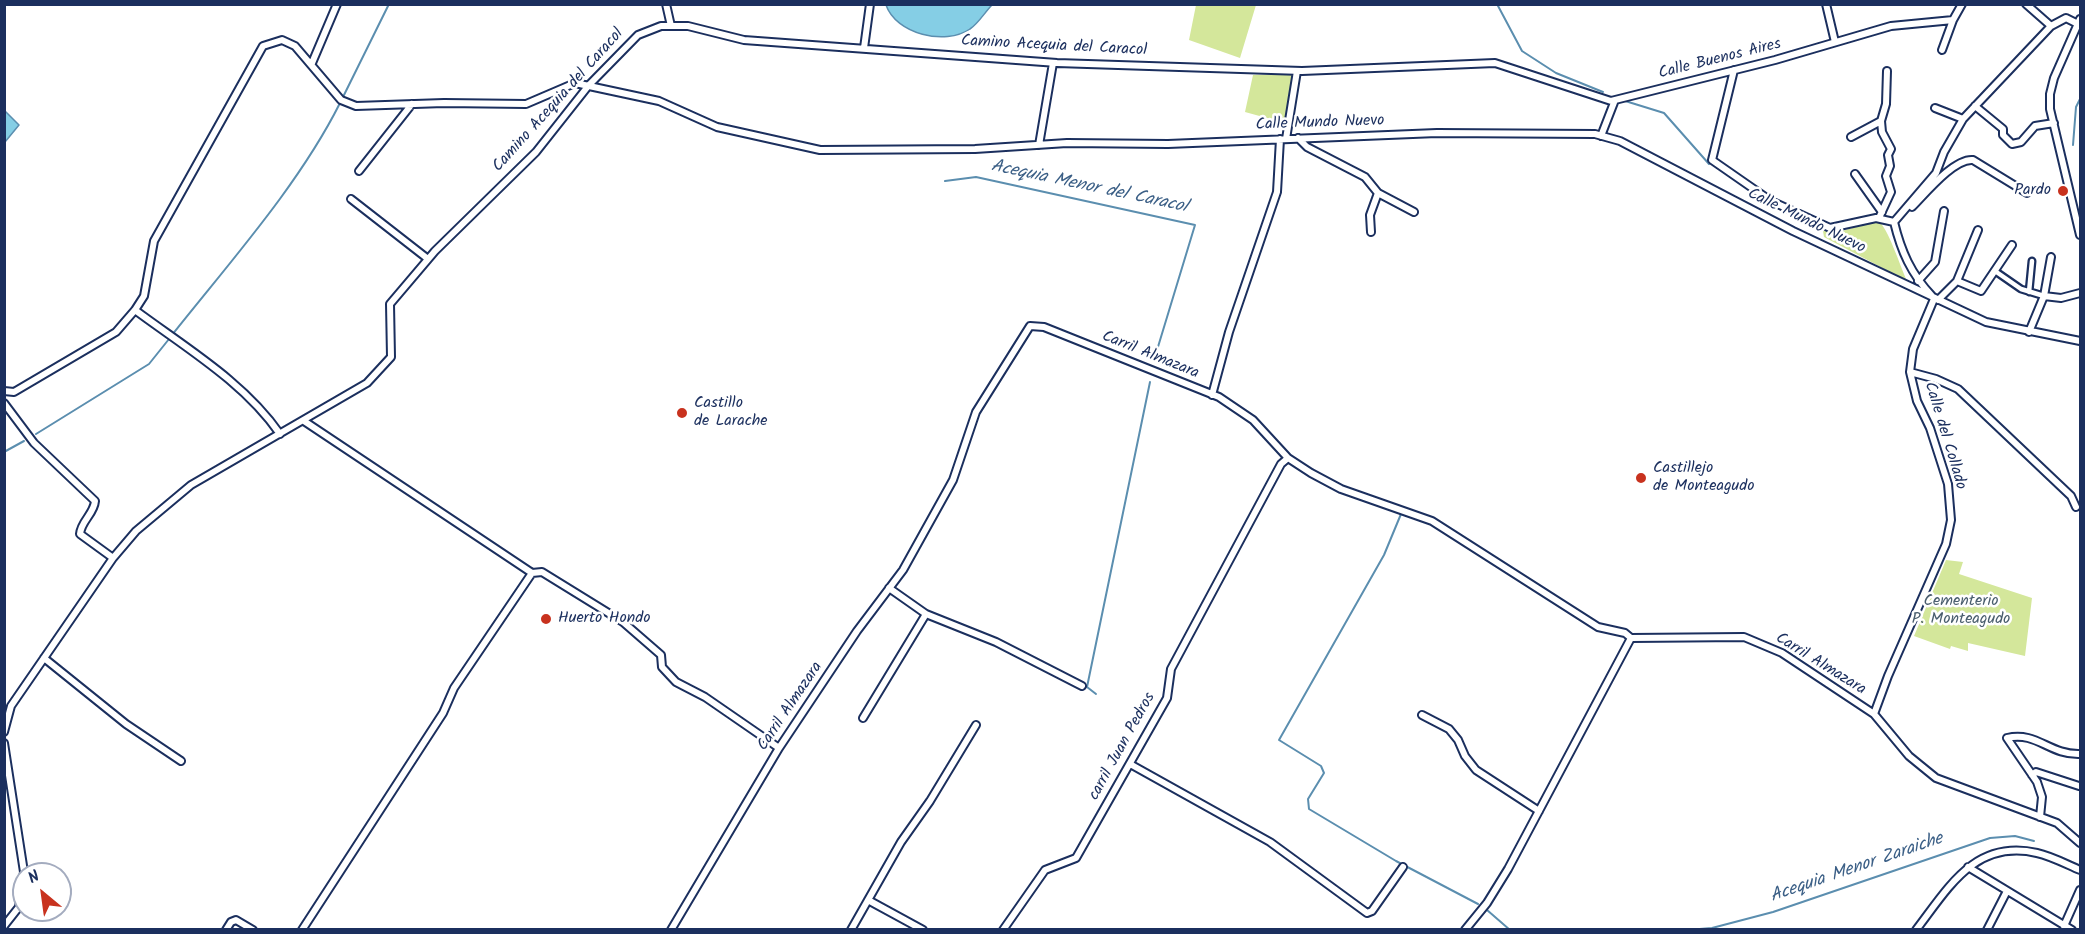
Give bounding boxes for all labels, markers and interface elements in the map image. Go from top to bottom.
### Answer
street label: Camino Acequia del Caracol [489,25,629,177]
street label: Camino Acequia del Caracol [960,33,1148,61]
street label: Calle Buenos Aires [1657,36,1783,84]
street label: Calle Mundo Nuevo [1255,112,1385,136]
water label: Acequia Menor del Caracol [989,157,1189,219]
place label: Pardo [2014,181,2051,201]
marker: Pardo [2056,184,2070,198]
street label: Calle Mundo Nuevo [1744,185,1868,259]
street label: Carril Almazara [1099,328,1201,384]
street label: Calle del Collado [1919,380,1969,492]
place label: Castillo de Larache [694,394,768,432]
marker: Castillo de Larache [675,406,689,420]
place label: Castillejo de Monteagudo [1653,459,1754,497]
marker: Castillejo de Monteagudo [1634,471,1648,485]
park label: Cementerio P. Monteagudo [1912,592,2010,630]
place label: Huerto Hondo [558,609,650,629]
marker: Huerto Hondo [539,612,553,626]
street label: Carril Almazara [1771,630,1869,700]
street label: Carril Almazara [754,659,828,755]
street label: carril Juan Pedros [1085,690,1161,804]
water label: Acequia Menor Zaraiche [1768,829,1946,909]
north arrow [12,862,72,922]
text: N [24,864,44,891]

